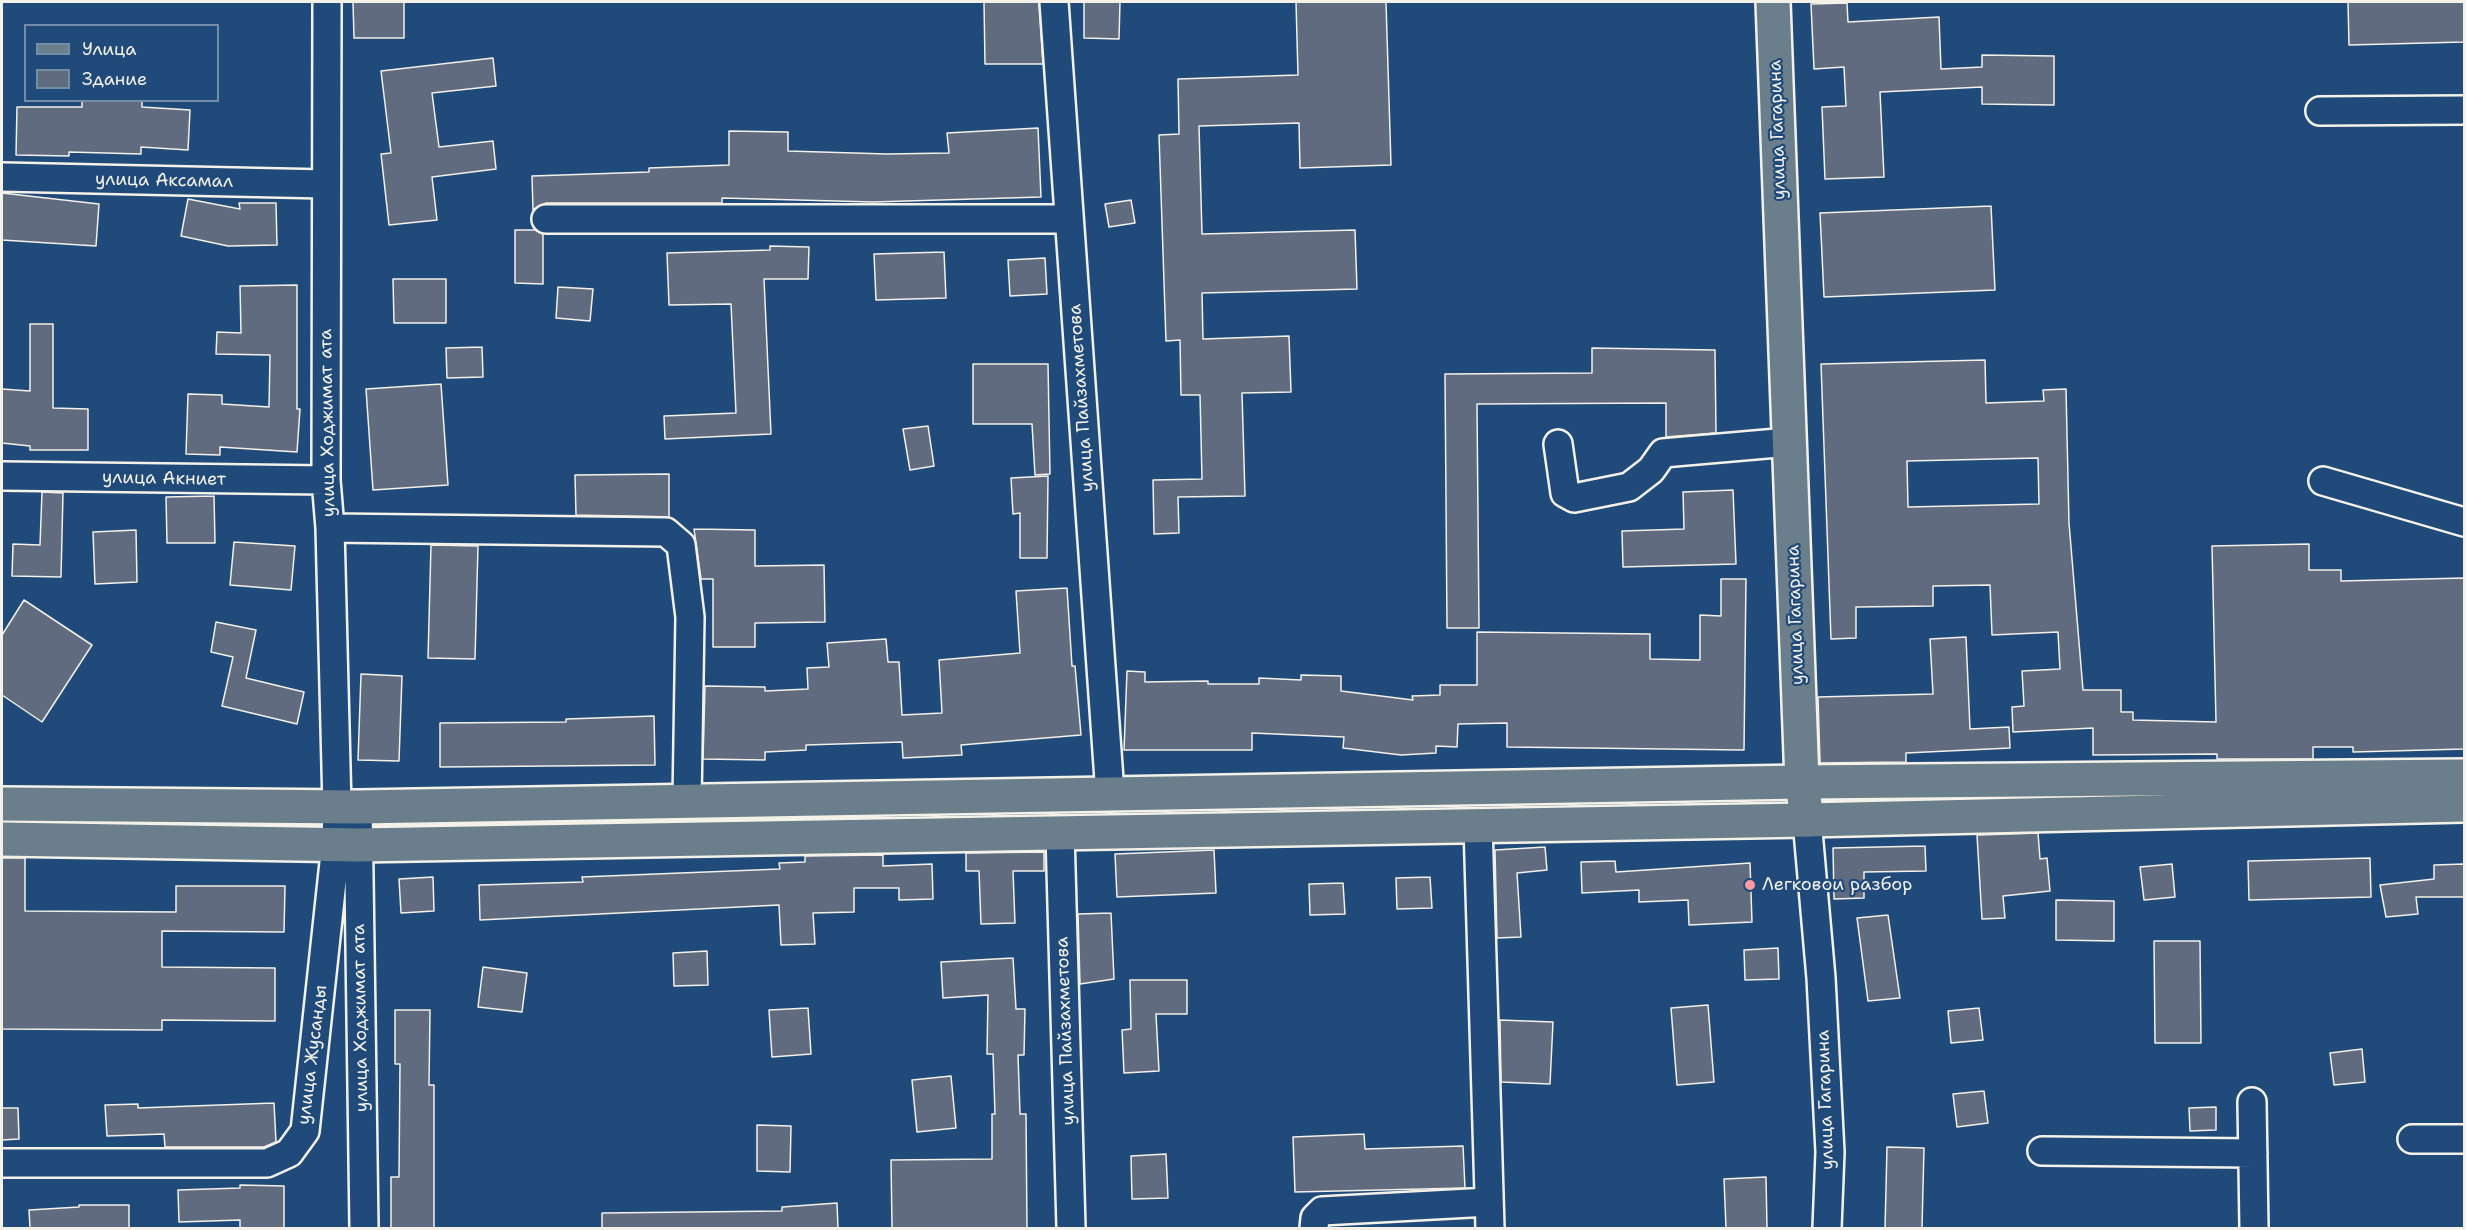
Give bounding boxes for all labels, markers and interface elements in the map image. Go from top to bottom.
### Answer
legend [24,24,219,102]
text: Улица [82,37,136,61]
street label: улица Гагарина [1765,60,1791,200]
text: Здание [82,67,147,91]
street label: улица Аксамал [95,169,233,193]
street label: улица Пайзахметова [1065,303,1099,493]
street label: улица Ходжимат ата [316,329,340,517]
street label: улица Акниет [102,467,226,491]
street label: улица Гагарина [1783,545,1809,685]
place label: Легковои разбор [1762,874,1912,896]
marker: Легковои разбор [1743,878,1757,892]
street label: улица Ходжимат ата [349,924,373,1112]
street label: улица Пайзахметова [1052,936,1080,1126]
street label: улица Жусанды [294,984,332,1126]
street label: улица Гагарина [1813,1030,1839,1170]

